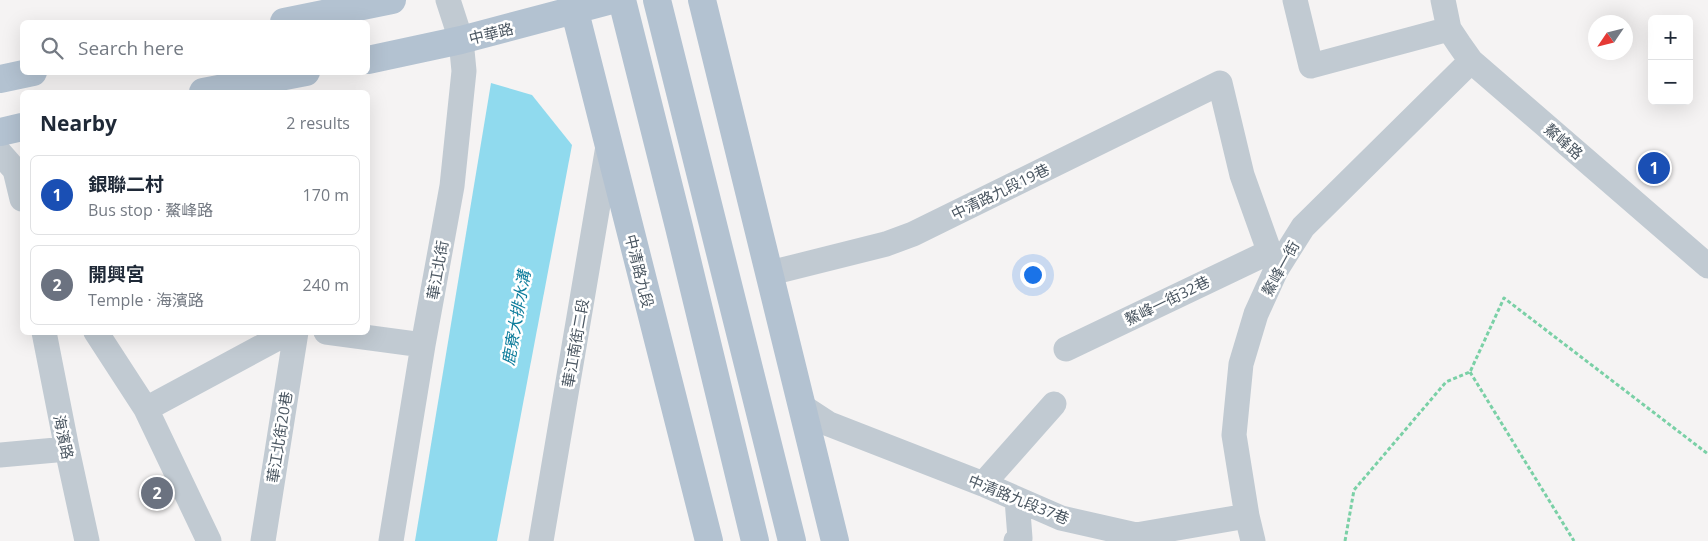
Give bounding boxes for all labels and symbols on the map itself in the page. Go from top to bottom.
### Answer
north arrow [1588,15,1633,60]
street label: 中華路 [467,18,515,48]
street label: 鰲峰路 [1540,119,1588,163]
pin: 1 [1638,149,1670,187]
street label: 中清路九段19巷 [947,159,1053,223]
street label: 中清路九段 [621,232,659,310]
street label: 鰲峰一街 [1257,237,1303,299]
street label: 華江北街 [422,239,452,301]
your location [1020,262,1046,288]
water label: 鹿寮大排水溝 [497,267,536,367]
street label: 鰲峰一街32巷 [1121,271,1213,329]
street label: 華江南街二段 [557,297,593,389]
street label: 華江北街20巷 [262,390,296,484]
street label: 海濱路 [50,413,78,461]
street label: 中清路九段37巷 [966,470,1072,528]
pin: 2 [141,474,173,512]

